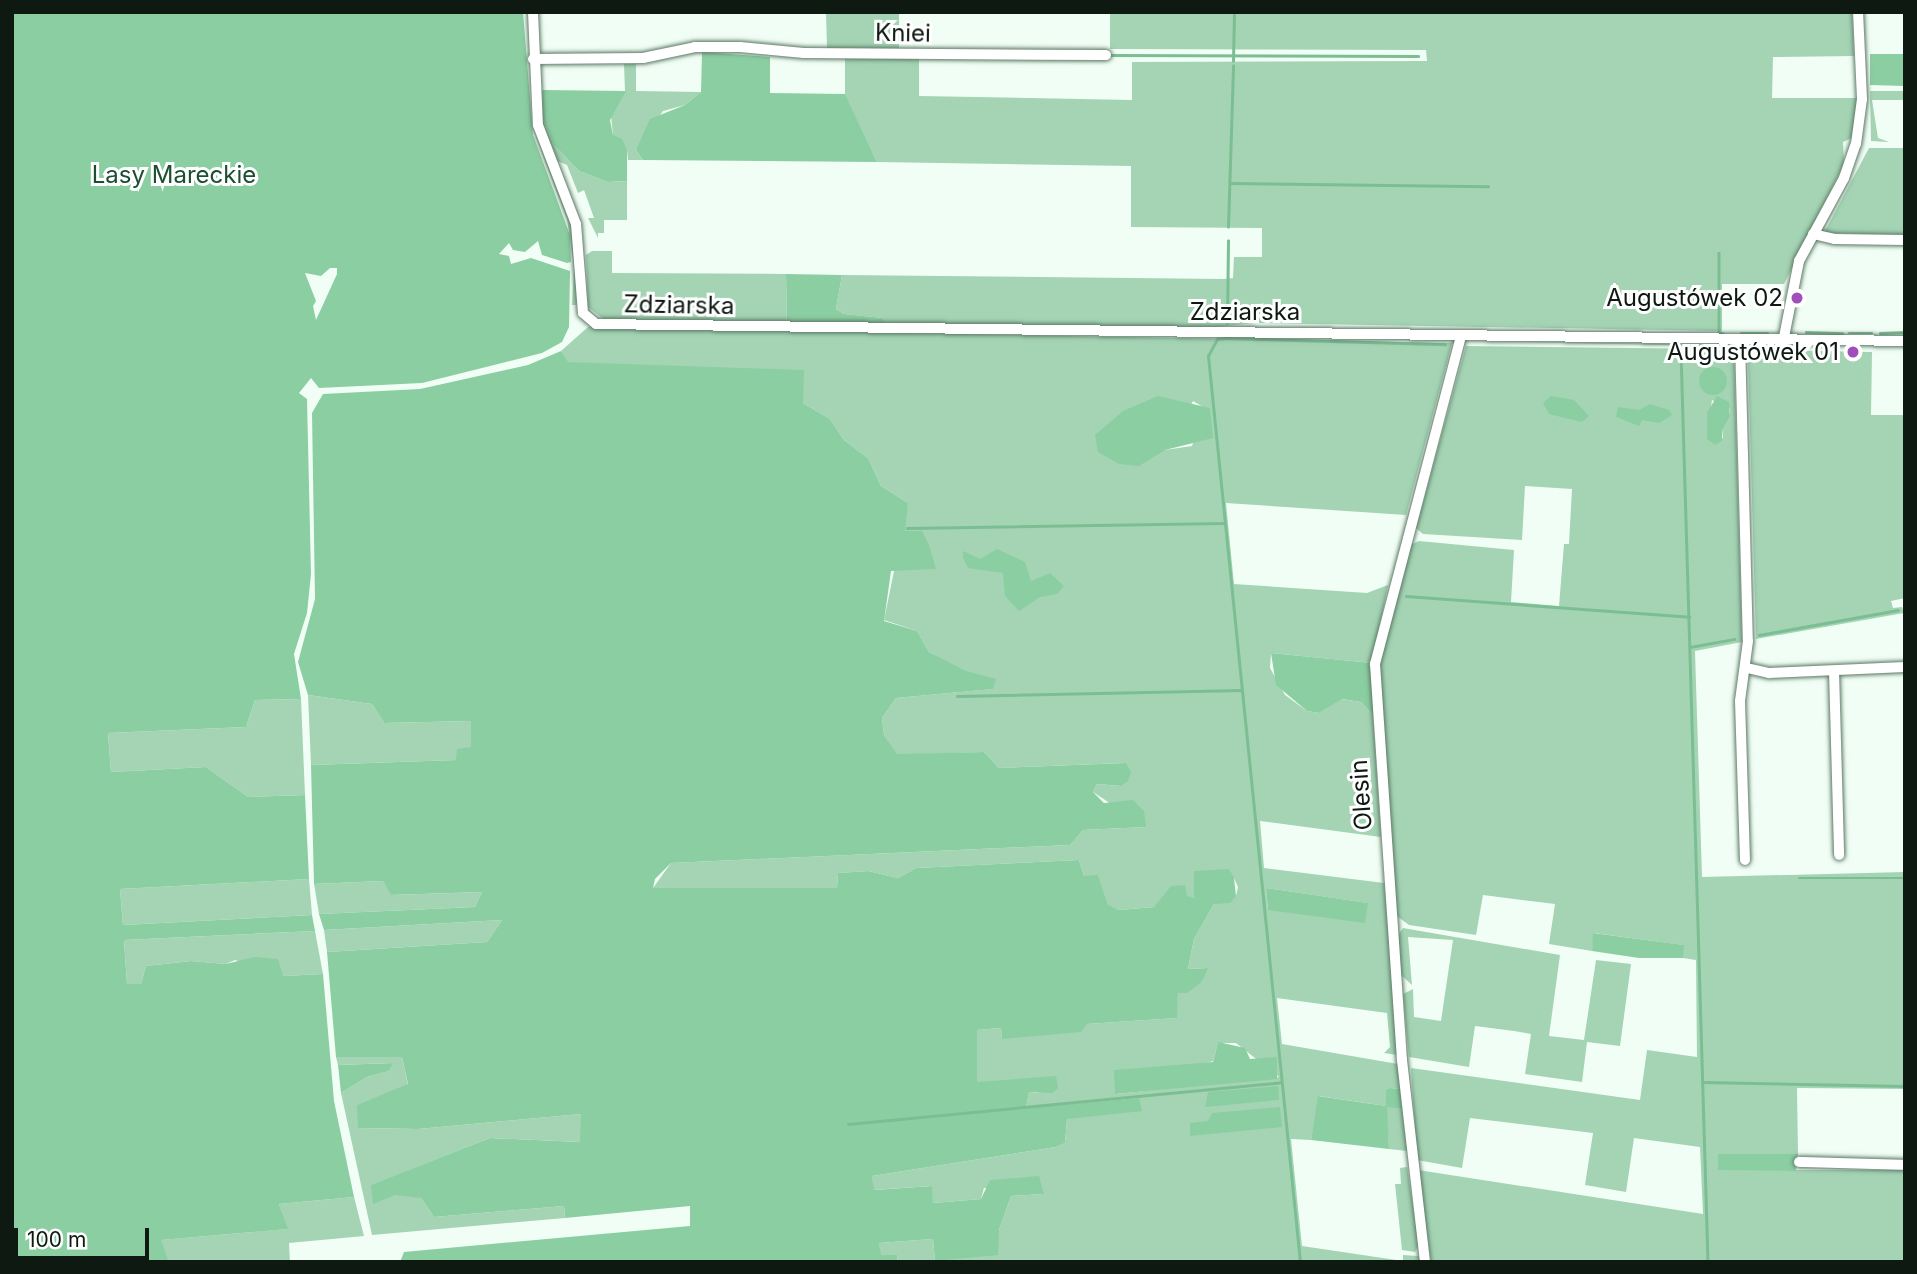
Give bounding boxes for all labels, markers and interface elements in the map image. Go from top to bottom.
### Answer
street label: Kniei [875,18,931,48]
park label: Lasy Mareckie [92,161,256,189]
place label: Augustówek 02 [1606,284,1783,312]
street label: Zdziarska [623,290,735,320]
marker: Augustówek 02 [1789,290,1805,306]
street label: Zdziarska [1190,298,1300,326]
place label: Augustówek 01 [1667,338,1839,366]
marker: Augustówek 01 [1845,344,1861,360]
street label: Olesin [1344,759,1378,831]
scale bar [18,1214,152,1258]
text: 100 m [27,1227,86,1252]

